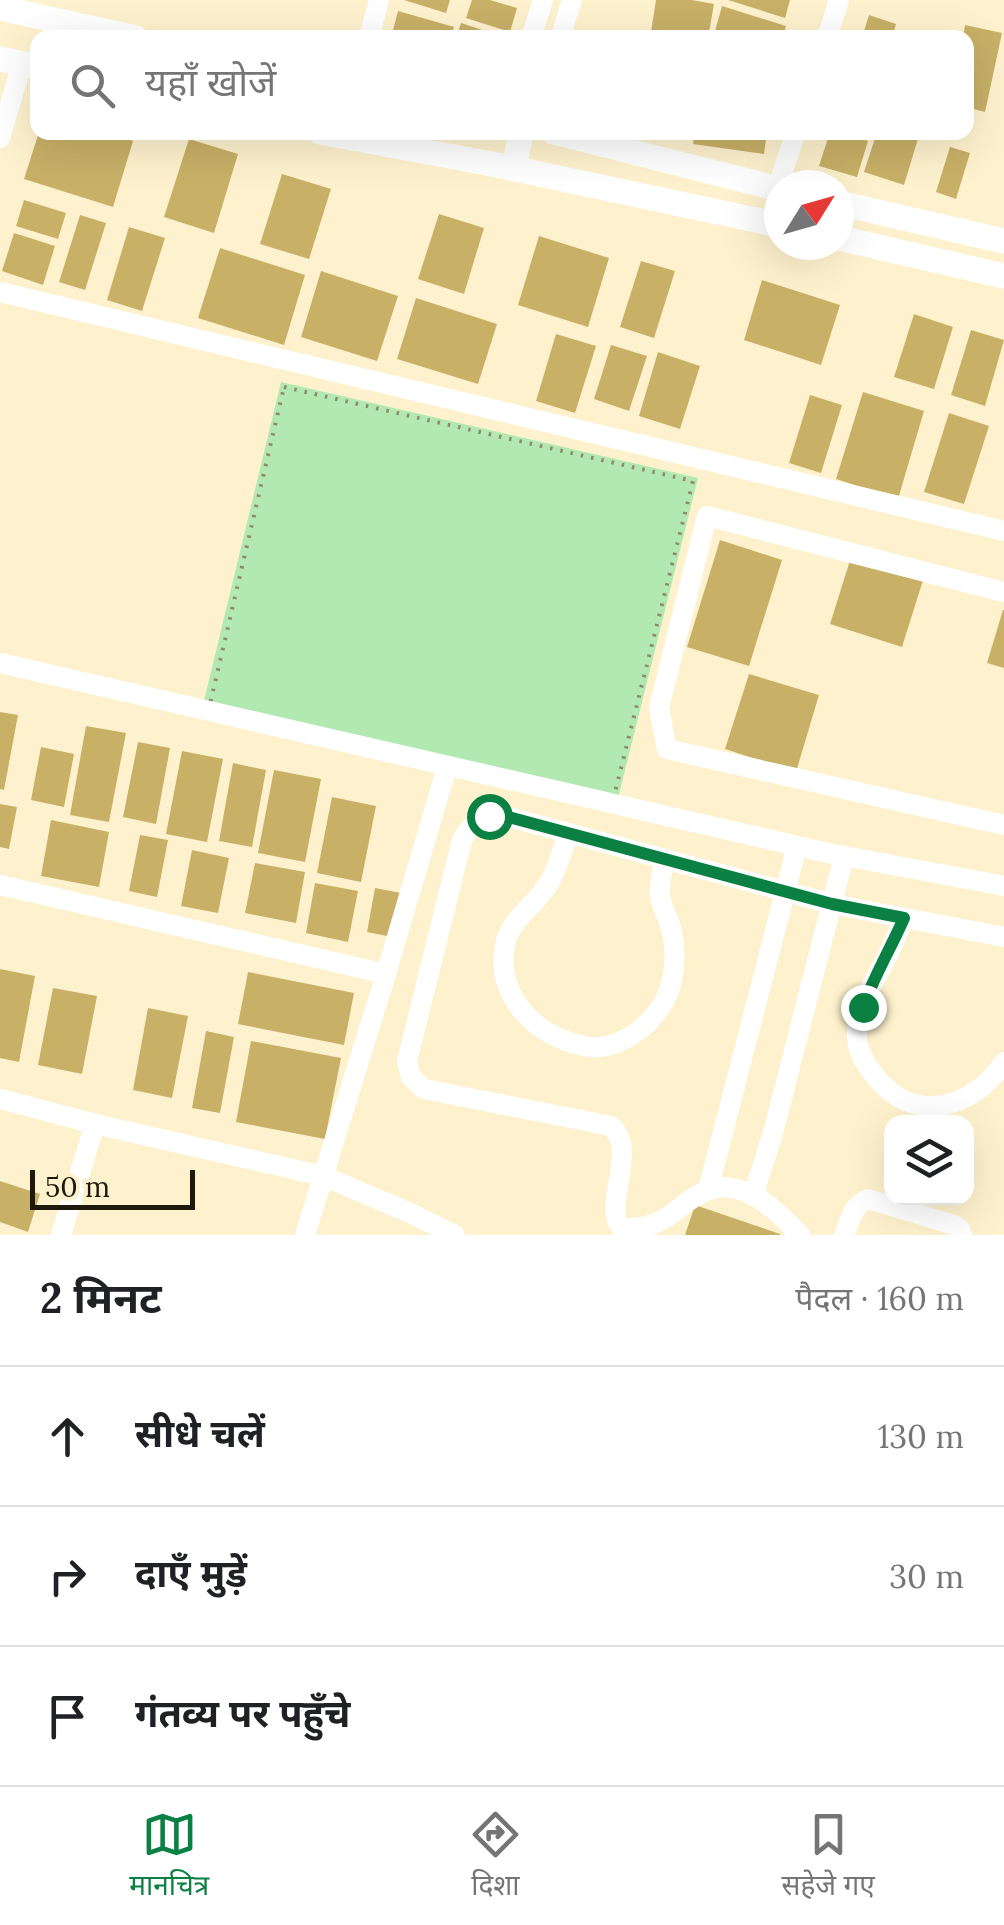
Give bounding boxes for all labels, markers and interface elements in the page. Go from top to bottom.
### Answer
search box [30,30,974,140]
icon: search [65,58,120,113]
text: यहाँ खोजें [145,58,276,106]
north arrow [764,170,854,260]
route start [467,794,513,840]
route end [841,985,887,1031]
map controls [884,1115,974,1205]
button: layers [884,1115,974,1205]
scale bar [30,1165,195,1210]
text: 50 m [45,1169,110,1205]
text: 2 मिनट [40,1271,162,1325]
text: पैदल · 160 m [795,1278,964,1319]
icon: ahead [40,1409,95,1464]
text: सीधे चलें [135,1409,265,1457]
text: 130 m [878,1416,964,1457]
icon: right [40,1549,95,1604]
text: दाएँ मुड़ें [135,1549,247,1597]
text: 30 m [889,1556,964,1597]
icon: arrive [40,1689,95,1744]
text: गंतव्य पर पहुँचे [135,1689,350,1737]
tab: मानचित्र [129,1807,209,1906]
tab: दिशा [468,1807,523,1906]
tab: सहेजे गए [782,1807,875,1906]

